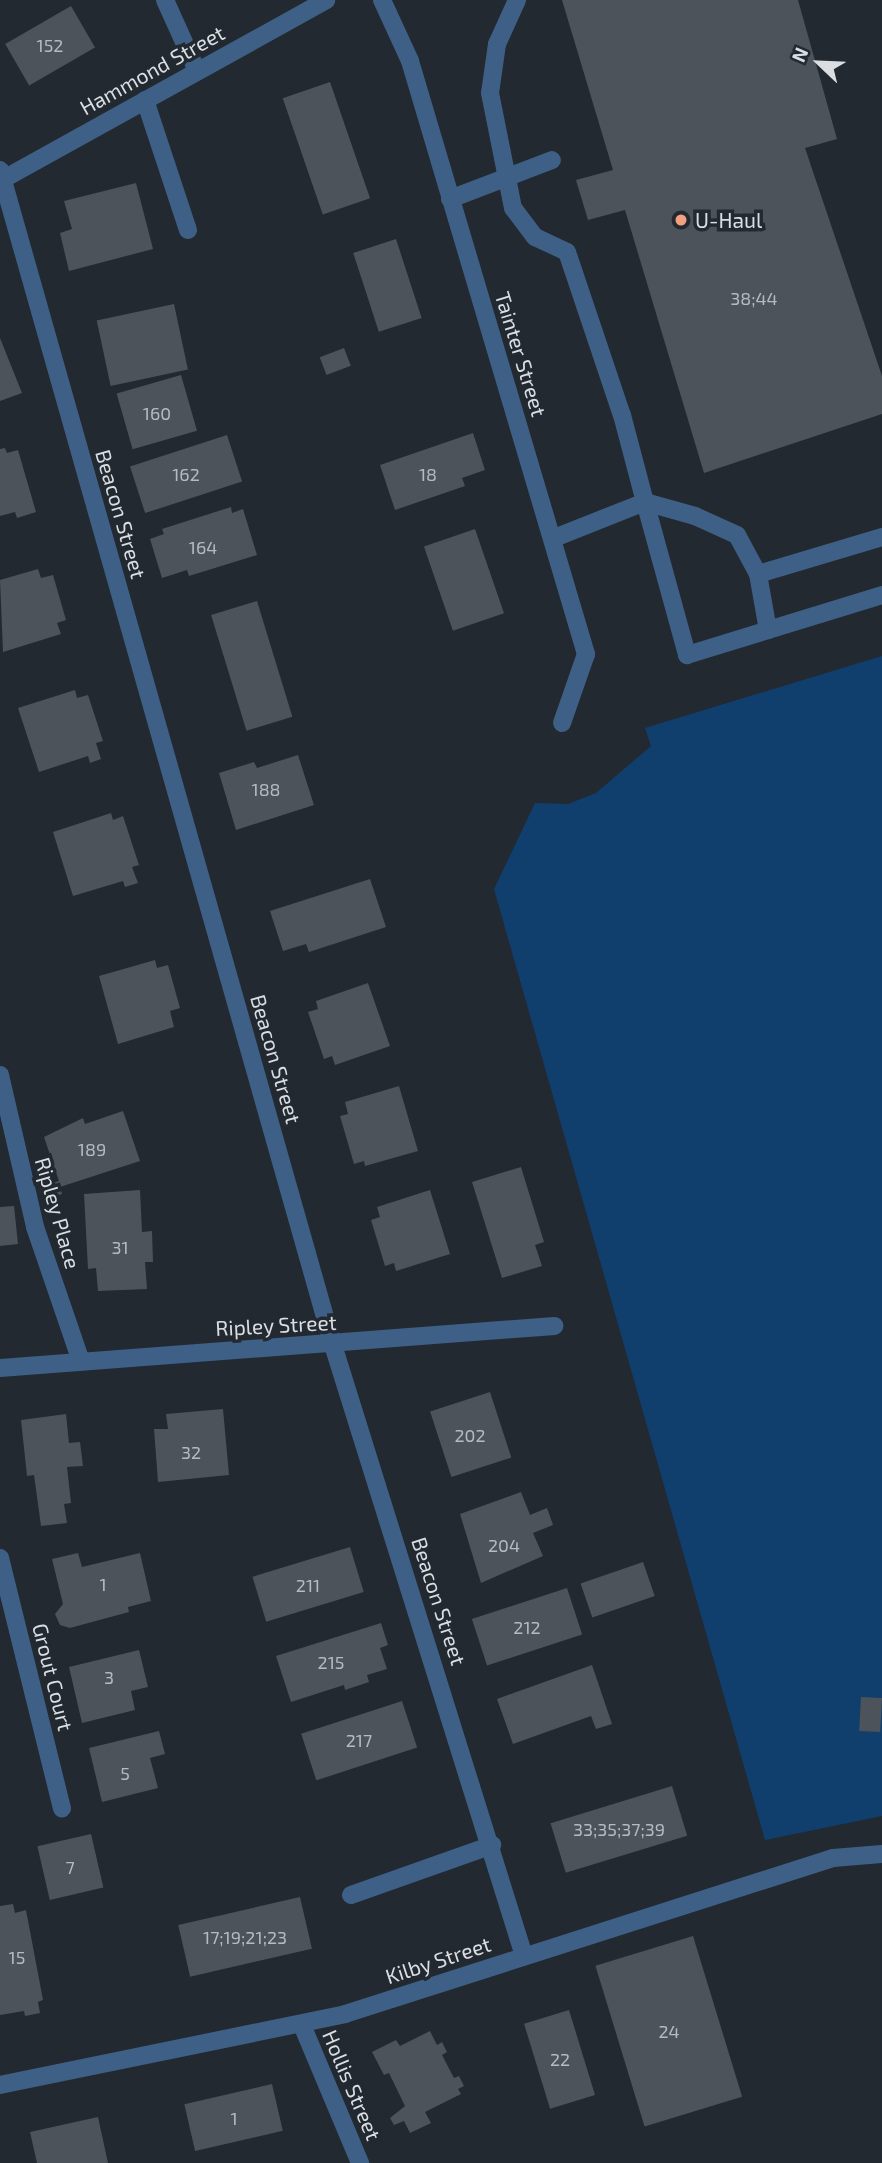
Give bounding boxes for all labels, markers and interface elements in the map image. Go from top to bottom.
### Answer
street label: Hammond Street [75,20,229,120]
north arrow [784,28,854,98]
house number: 152 [37,34,63,56]
text: N [786,44,812,65]
place label: U-Haul [695,207,762,233]
marker: U-Haul [673,212,689,228]
house number: 38;44 [730,287,778,309]
street label: Tainter Street [490,288,552,420]
house number: 160 [143,402,171,424]
street label: Beacon Street [91,447,151,581]
house number: 162 [172,463,200,485]
house number: 18 [419,463,437,485]
house number: 164 [189,536,217,558]
house number: 188 [251,778,281,800]
street label: Beacon Street [246,992,306,1126]
house number: 189 [78,1138,106,1160]
street label: Ripley Place [30,1154,86,1272]
house number: 31 [111,1236,129,1258]
street label: Ripley Street [214,1309,338,1341]
house number: 202 [454,1424,486,1446]
house number: 32 [181,1441,201,1463]
street label: Beacon Street [406,1534,472,1668]
house number: 204 [488,1534,520,1556]
house number: 1 [99,1573,107,1595]
house number: 211 [296,1574,320,1596]
house number: 212 [513,1616,541,1638]
street label: Grout Court [27,1620,79,1734]
house number: 215 [318,1651,344,1673]
house number: 3 [104,1666,114,1688]
house number: 217 [346,1729,372,1751]
house number: 5 [120,1762,130,1784]
house number: 33;35;37;39 [573,1818,665,1840]
house number: 7 [65,1856,75,1878]
house number: 17;19;21;23 [203,1926,287,1948]
street label: Kilby Street [382,1931,494,1989]
house number: 15 [9,1946,25,1968]
house number: 24 [658,2020,680,2042]
street label: Hollis Street [317,2026,387,2144]
house number: 22 [550,2048,570,2070]
house number: 1 [230,2107,238,2129]

